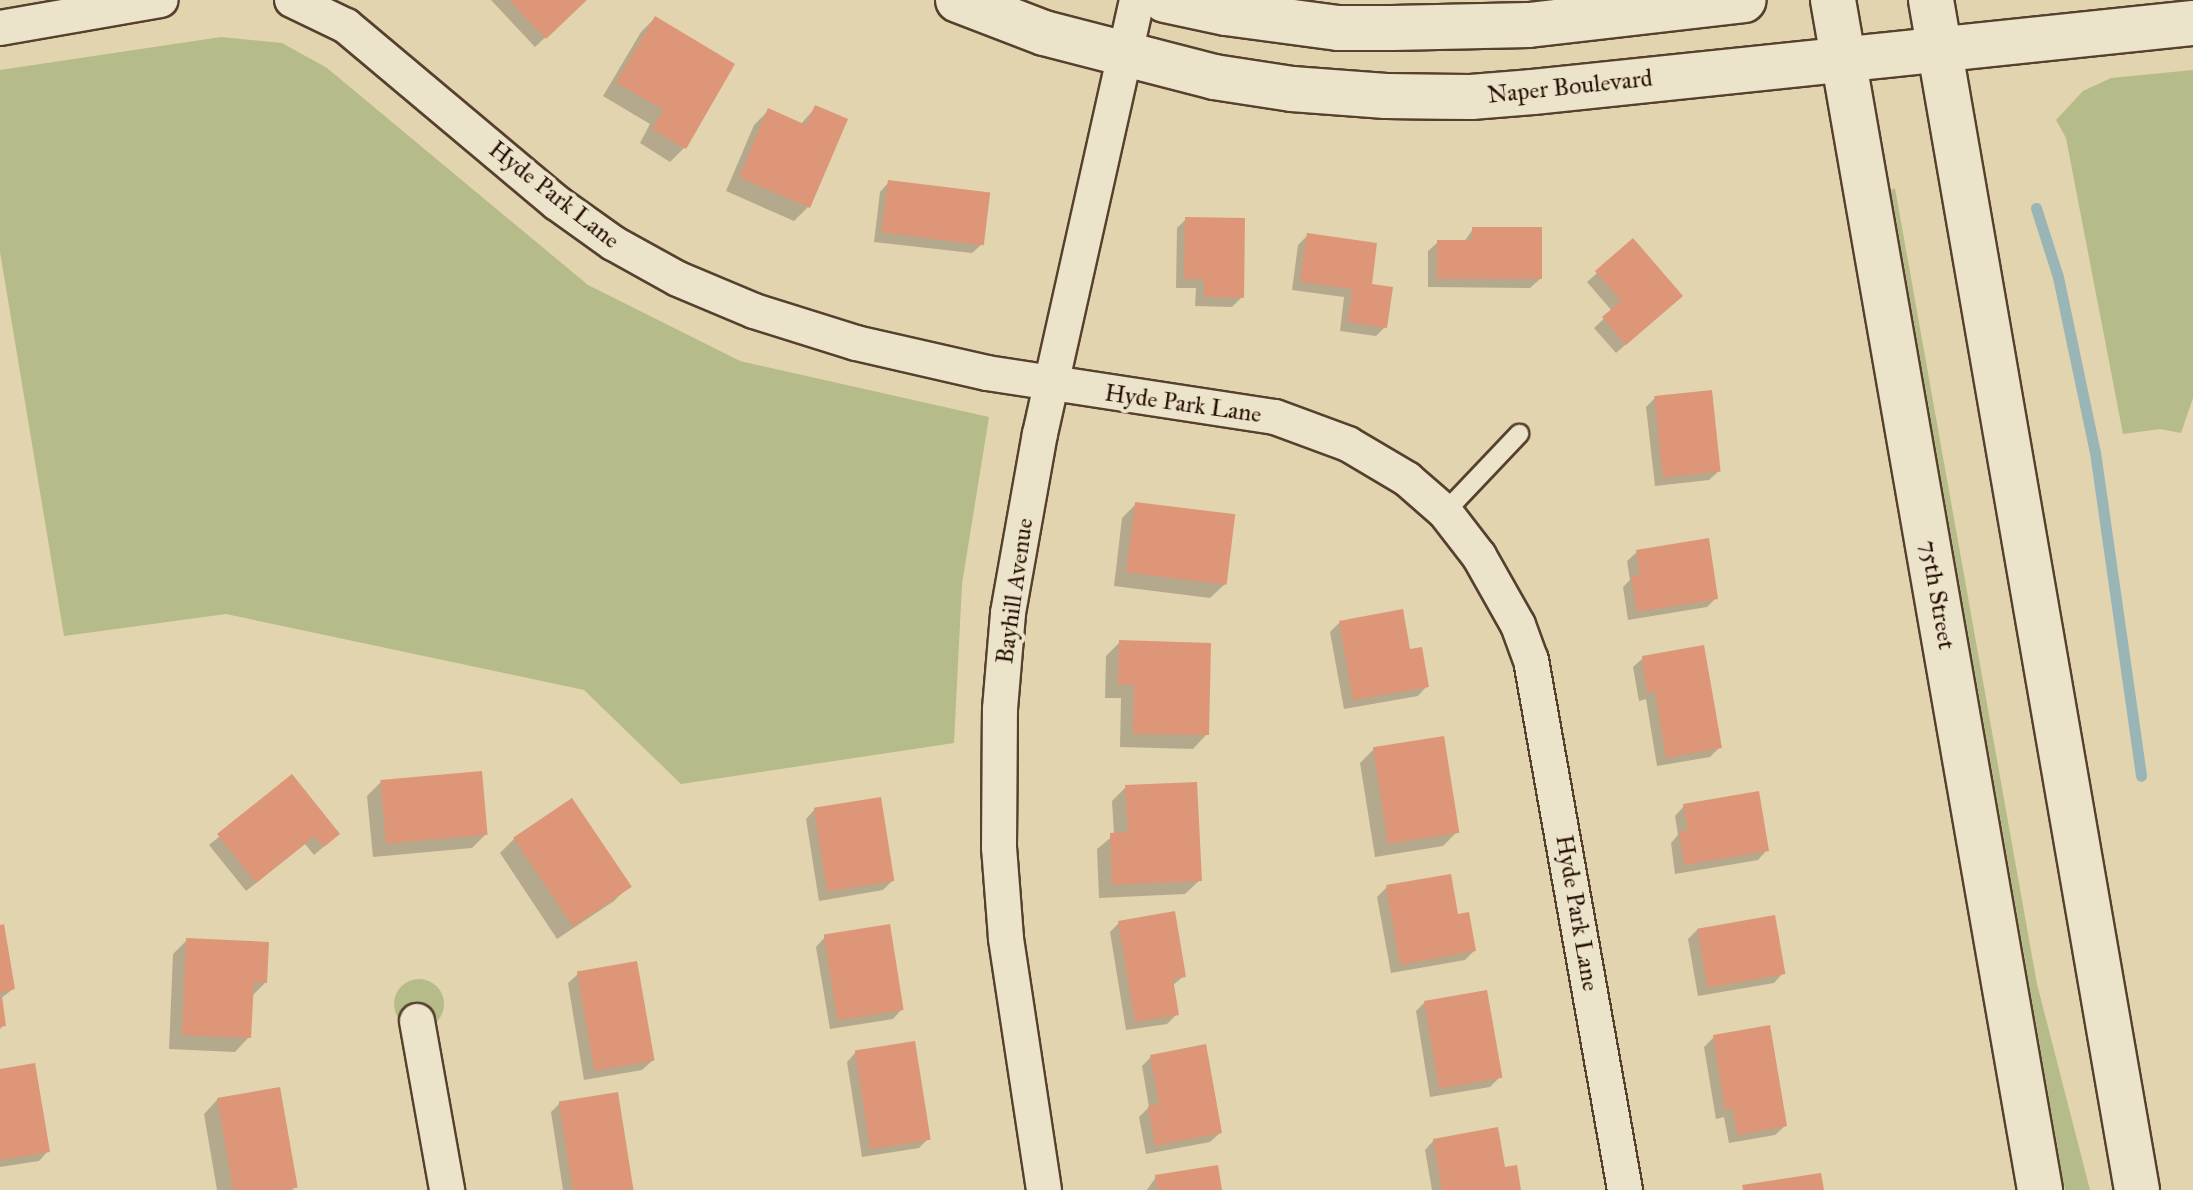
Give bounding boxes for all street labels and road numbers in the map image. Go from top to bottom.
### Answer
street label: Naper Boulevard [1486,64,1654,110]
street label: Hyde Park Lane [483,135,625,255]
street label: Hyde Park Lane [1103,379,1263,429]
street label: Bayhill Avenue [991,516,1039,666]
street label: 75th Street [1913,538,1961,652]
street label: Hyde Park Lane [1549,833,1605,993]

